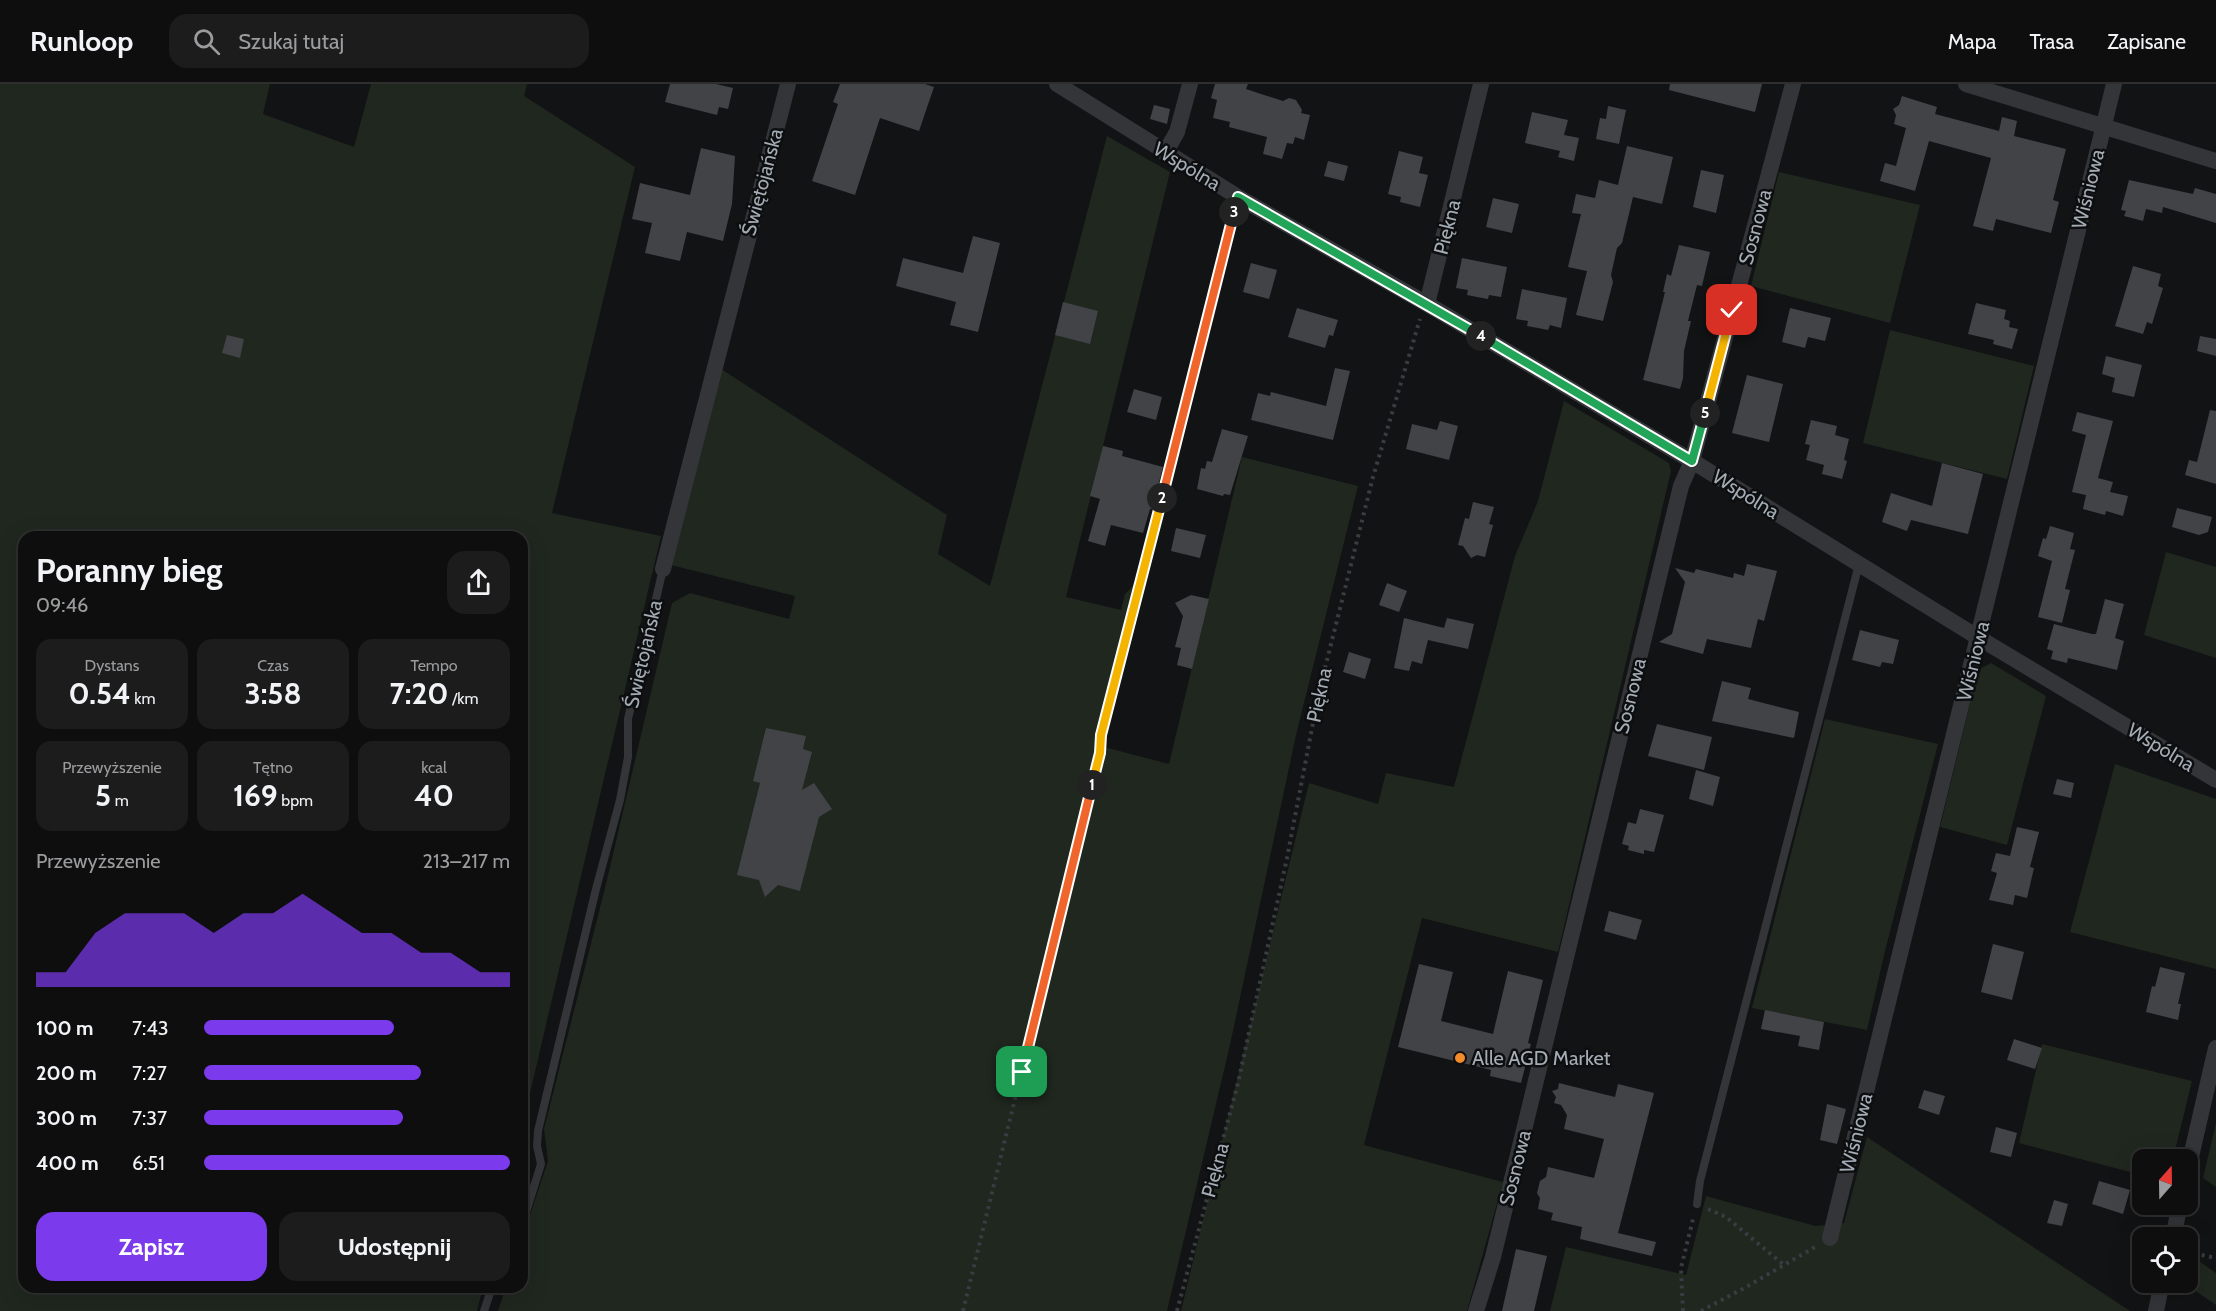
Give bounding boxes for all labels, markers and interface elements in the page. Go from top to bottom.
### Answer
search box [169,14,589,68]
text: Runloop [30,24,133,58]
icon: search [190,25,223,58]
text: Szukaj tutaj [238,28,344,55]
text: Mapa [1948,29,1996,54]
text: Trasa [2029,29,2074,54]
text: Zapisane [2107,29,2186,54]
street label: Świętojańska [736,125,788,238]
street label: Wspólna [1149,137,1225,196]
street label: Wiśniowa [2066,146,2110,232]
street label: Sosnowa [1733,186,1777,267]
pin: 3 [1219,197,1249,227]
street label: Piękna [1429,197,1465,257]
text: 3 [1230,202,1238,221]
pin [1706,284,1757,335]
icon: check [1715,293,1748,326]
pin: 4 [1466,321,1496,351]
text: 4 [1476,326,1486,345]
pin: 5 [1690,398,1720,428]
text: 5 [1701,403,1709,422]
street label: Wspólna [1708,464,1784,524]
pin: 2 [1147,483,1177,513]
text: 2 [1158,488,1166,507]
text: Poranny bieg [36,550,223,590]
button: share [447,551,510,614]
text: 09:46 [36,593,88,617]
street label: Świętojańska [619,597,667,710]
street label: Wiśniowa [1951,618,1995,704]
street label: Sosnowa [1609,655,1651,736]
text: Dystans [85,656,139,675]
text: Czas [257,656,289,675]
text: Tempo [410,656,458,675]
street label: Piękna [1301,665,1337,725]
text: 0.54 [68,675,131,712]
text: 3:58 [244,675,302,712]
text: 7:20 [390,675,449,712]
text: km [131,689,156,708]
text: /km [449,689,478,708]
street label: Wspólna [2123,718,2199,777]
text: Przewyższenie [62,758,162,777]
text: Tętno [253,758,293,777]
text: kcal [421,758,447,777]
pin: 1 [1077,770,1107,800]
text: 1 [1089,775,1095,794]
text: 5 [95,777,111,814]
text: 169 [233,777,278,814]
text: 40 [414,777,454,814]
text: m [111,791,129,810]
text: bpm [278,791,313,810]
text: Przewyższenie [36,849,160,873]
text: 213–217 m [423,849,510,873]
text: 100 m [36,1016,94,1040]
text: 7:43 [132,1016,169,1040]
pin [996,1046,1047,1097]
place label: Alle AGD Market [1472,1046,1611,1070]
marker: Alle AGD Market [1453,1051,1467,1065]
icon: arrive [1005,1055,1038,1088]
text: 200 m [36,1061,97,1085]
text: 7:27 [132,1061,167,1085]
street label: Wiśniowa [1834,1090,1878,1176]
text: 300 m [36,1106,97,1130]
text: 7:37 [132,1106,167,1130]
street label: Sosnowa [1494,1127,1536,1208]
street label: Piękna [1196,1140,1234,1200]
north arrow [2132,1149,2198,1215]
map controls [2132,1149,2198,1293]
text: 400 m [36,1151,99,1175]
text: 6:51 [132,1151,165,1175]
button: Zapisz [36,1212,267,1281]
button: Udostępnij [279,1212,510,1281]
button: locate [2132,1227,2198,1293]

